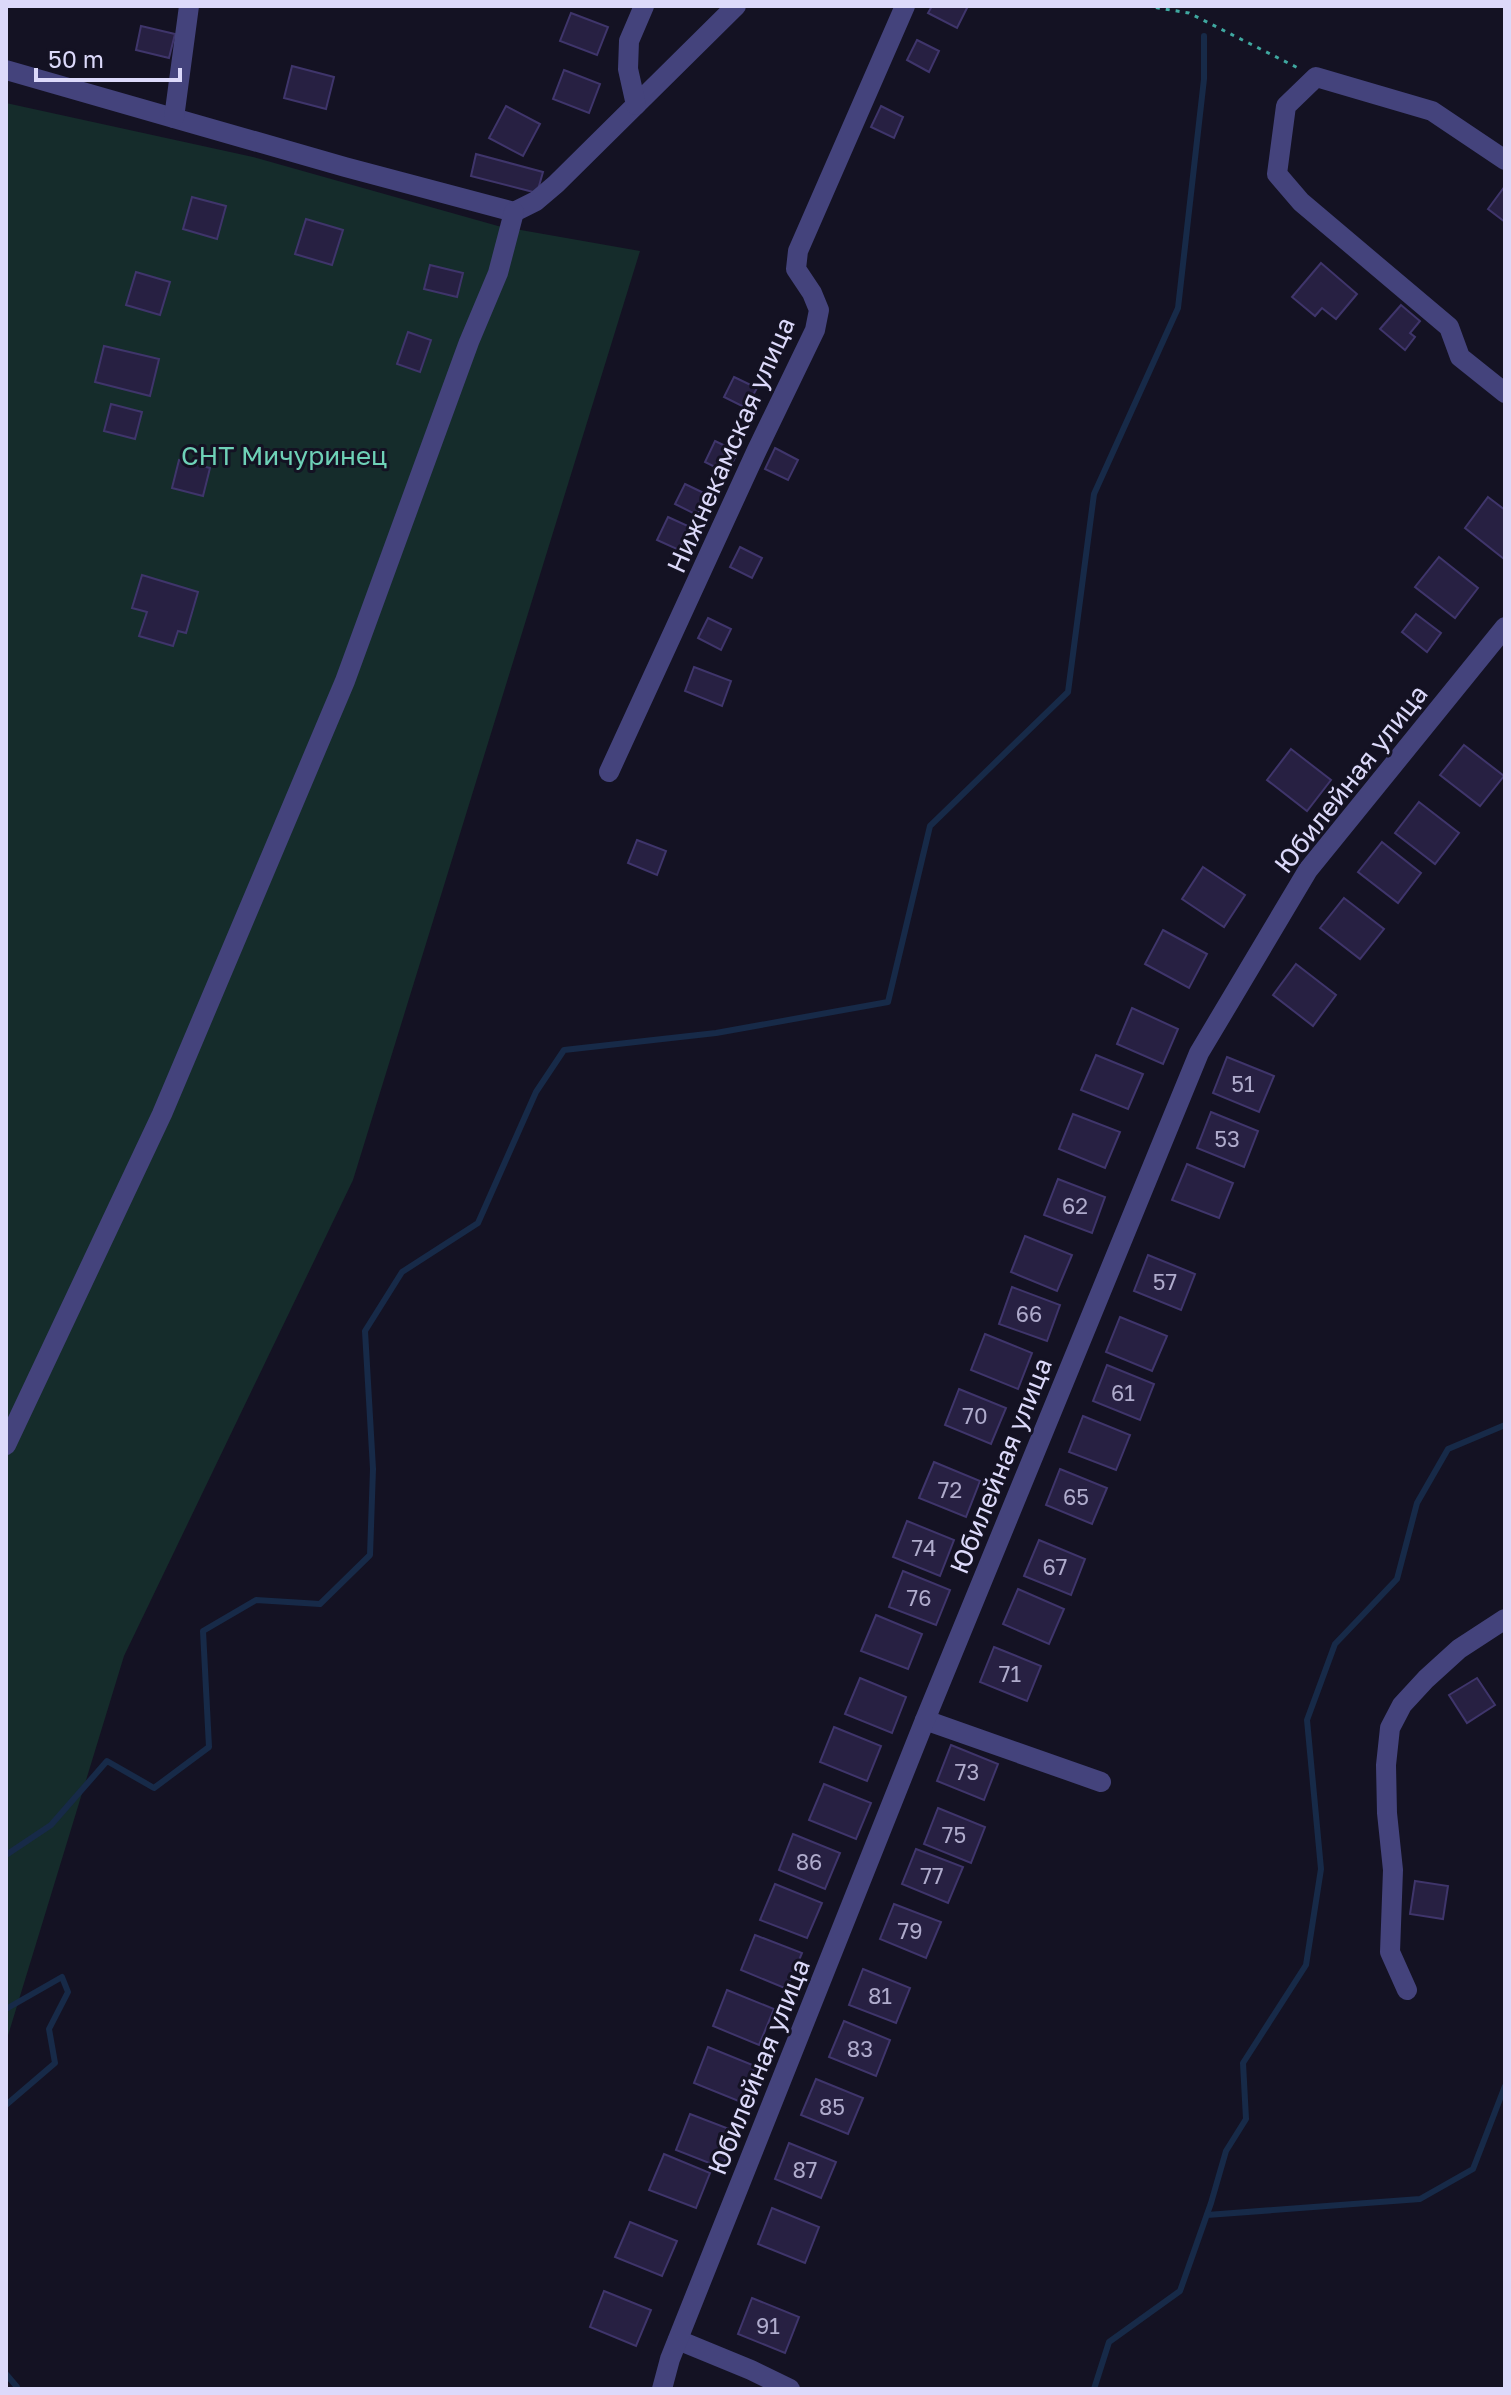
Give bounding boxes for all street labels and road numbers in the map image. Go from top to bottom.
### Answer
street label: Нижнекамская улица [660,312,801,577]
street label: Юбилейная улица [1268,678,1434,879]
street label: Юбилейная улица [943,1353,1058,1578]
street label: Юбилейная улица [701,1954,816,2179]

